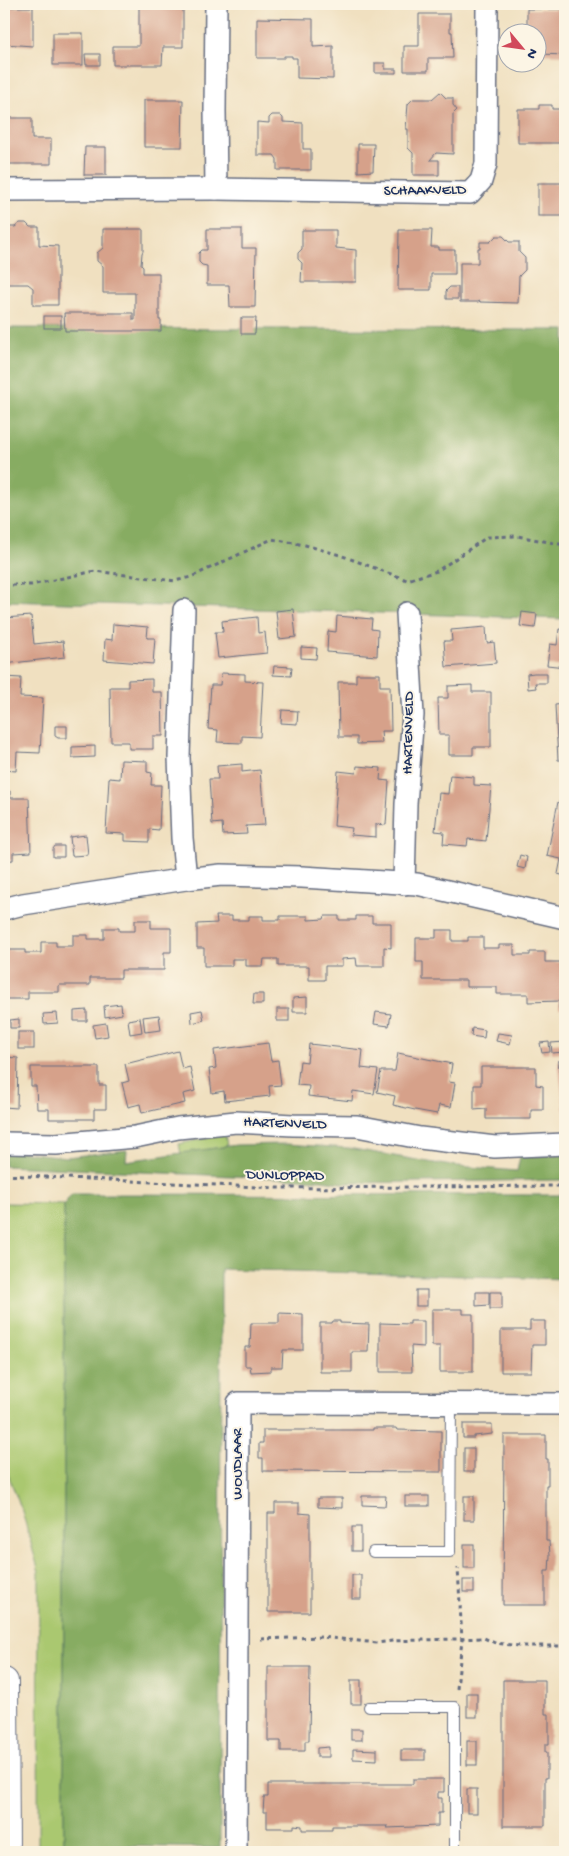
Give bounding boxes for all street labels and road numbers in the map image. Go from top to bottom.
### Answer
street label: SCHAAKVELD [384,181,467,201]
street label: HARTENVELD [399,691,419,775]
street label: HARTENVELD [243,1114,327,1134]
street label: DUNLOPPAD [245,1166,324,1186]
street label: WOUDLAAR [229,1427,247,1500]

